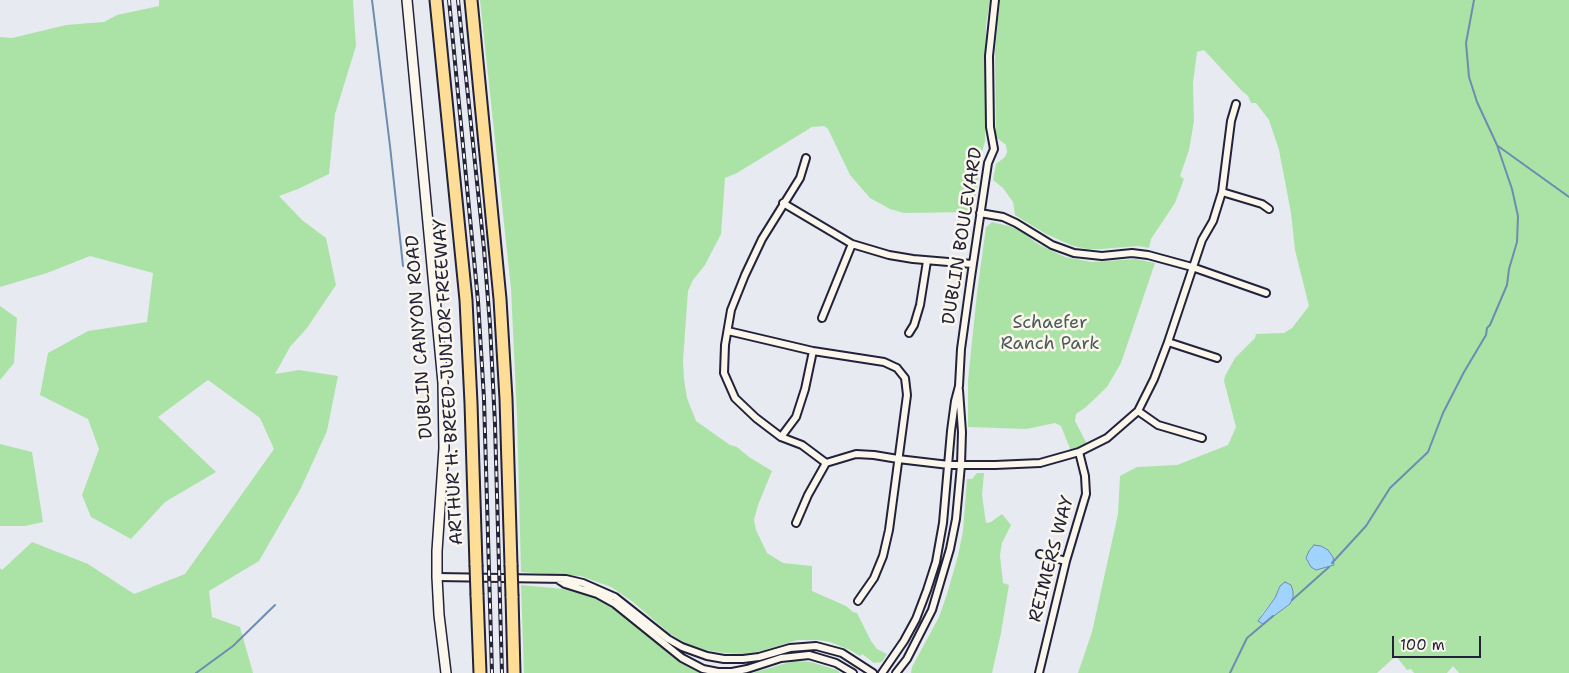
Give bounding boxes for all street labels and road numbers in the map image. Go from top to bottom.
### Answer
street label: DUBLIN BOULEVARD [938,146,988,326]
street label: ARTHUR H. BREED JUNIOR FREEWAY [430,218,468,546]
street label: DUBLIN CANYON ROAD [402,234,438,440]
street label: REIMERS WAY [1025,493,1079,625]

